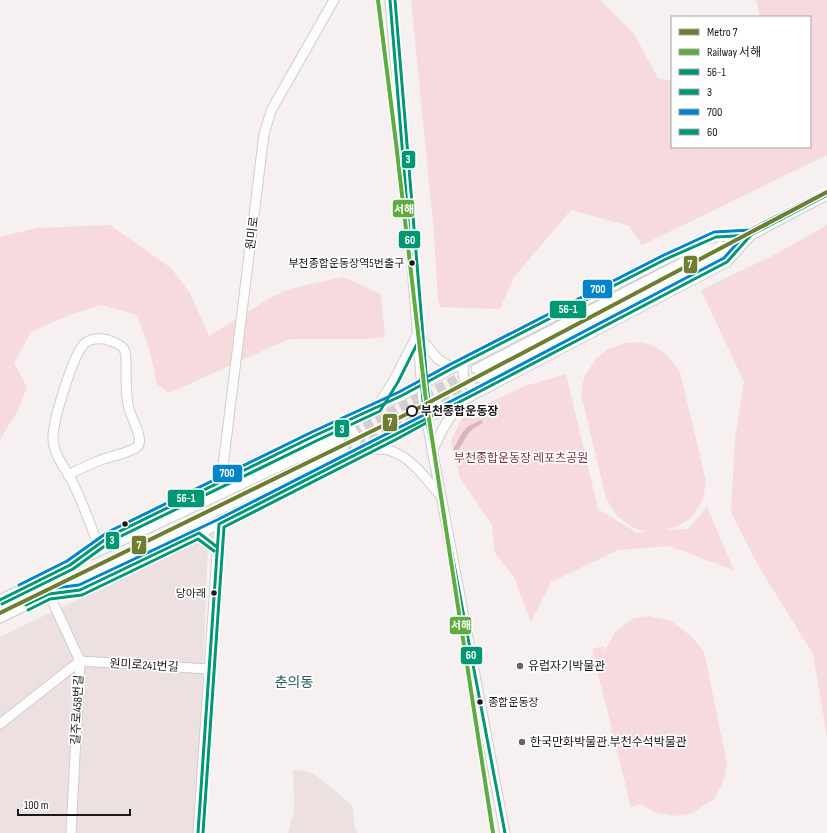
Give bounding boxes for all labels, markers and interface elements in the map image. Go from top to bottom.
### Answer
legend [671,16,811,148]
text: Metro 7 [707,25,738,40]
text: Railway 서해 [707,45,761,60]
text: 56-1 [707,65,726,80]
text: 3 [707,85,712,100]
text: 700 [707,105,722,120]
text: 60 [707,125,718,140]
line badge: 3 [401,150,416,169]
text: 3 [406,153,411,166]
line badge: 서해 [392,199,415,218]
text: 서해 [394,203,414,216]
street label: 원미로 [243,216,262,250]
line badge: 60 [398,230,421,249]
text: 60 [405,234,415,247]
line badge: 7 [683,255,698,274]
place label: 부천종합운동장역5번출구 [288,257,404,270]
marker: 부천종합운동장역5번출구 [407,258,417,268]
text: 7 [688,258,693,271]
line badge: 700 [582,279,613,299]
text: 700 [590,283,606,296]
line badge: 56-1 [549,300,587,319]
text: 56-1 [559,303,578,316]
place label: 부천종합운동장 [421,404,498,419]
marker: 부천종합운동장 [406,405,418,417]
line badge: 7 [382,413,398,432]
text: 7 [388,416,393,429]
line badge: 3 [334,419,350,438]
text: 3 [340,423,345,436]
park label: 부천종합운동장 레포츠공원 [454,451,588,466]
line badge: 700 [212,464,243,483]
text: 700 [219,467,235,480]
line badge: 56-1 [167,489,205,508]
text: 56-1 [177,492,196,505]
unlabelled marker [120,519,130,529]
line badge: 3 [105,531,120,550]
text: 3 [110,534,115,547]
line badge: 7 [131,535,147,555]
text: 7 [137,539,142,552]
place label: 당아래 [176,587,206,600]
marker: 당아래 [209,588,219,598]
line badge: 서해 [449,616,472,635]
text: 서해 [451,619,471,632]
line badge: 60 [460,646,483,665]
text: 60 [466,649,476,662]
street label: 원미로241번길 [109,656,179,675]
place label: 유럽자기박물관 [528,659,605,674]
marker: 유럽자기박물관 [515,661,525,671]
district label: 춘의동 [275,674,313,691]
street label: 길주로458번길 [68,675,87,746]
place label: 종합운동장 [488,696,539,709]
marker: 종합운동장 [475,697,485,707]
place label: 한국만화박물관.부천수석박물관 [530,735,687,750]
marker: 한국만화박물관.부천수석박물관 [517,737,527,747]
scale bar [18,791,130,817]
text: 100 m [24,798,49,813]

